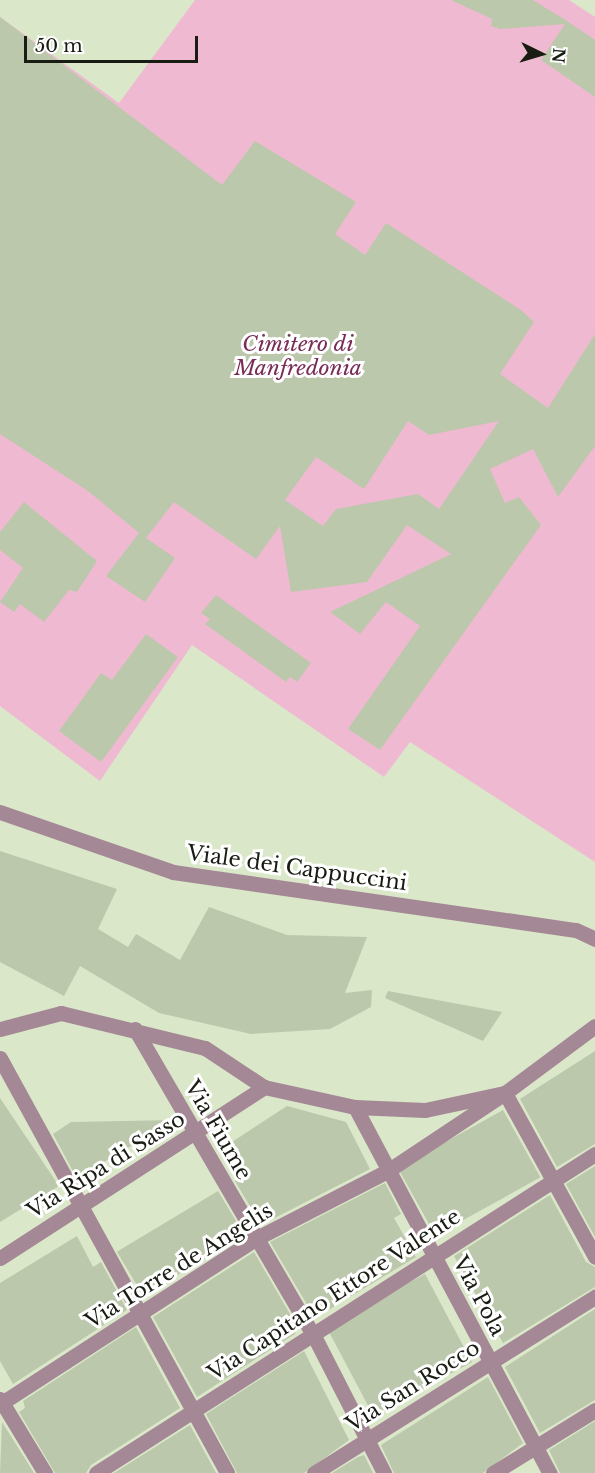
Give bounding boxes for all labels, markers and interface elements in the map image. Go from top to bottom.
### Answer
scale bar [27,24,201,62]
north arrow [511,24,571,84]
text: 50 m [35,35,83,57]
text: N [548,47,570,64]
park label: Cimitero di Manfredonia [234,331,362,381]
street label: Viale dei Cappuccini [185,840,409,896]
street label: Via Fiume [179,1076,257,1184]
street label: Via Ripa di Sasso [22,1106,190,1224]
street label: Via Torre de Angelis [80,1198,278,1334]
street label: Via Capitano Ettore Valente [203,1204,465,1386]
street label: Via Pola [447,1252,511,1340]
street label: Via San Rocco [341,1335,485,1437]

